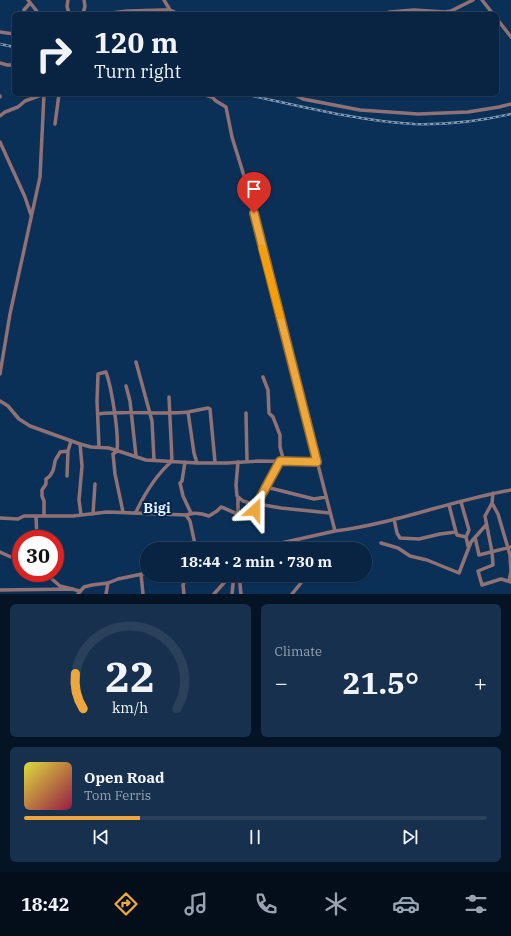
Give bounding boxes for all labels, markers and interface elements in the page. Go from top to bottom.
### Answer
text: 120 m [94,24,178,61]
icon: right [28,28,80,80]
text: Turn right [94,60,181,83]
pin [237,172,271,213]
icon: arrive [243,178,265,200]
position arrow [234,489,276,531]
district label: Bigi [143,499,171,517]
speed limit sign: 30 [12,530,64,582]
text: 18:44 · 2 min · 730 m [180,552,332,571]
text: Climate [275,643,322,660]
text: 22 [105,648,155,702]
text: 21.5° [342,663,419,702]
text: − [275,668,288,697]
text: + [474,668,487,697]
text: km/h [112,697,148,716]
text: Open Road [84,768,164,787]
text: Tom Ferris [84,787,151,804]
icon: previous [90,826,112,848]
icon: pause [244,826,266,848]
icon: next [399,826,421,848]
icon: directions [112,890,140,918]
icon: music [182,890,210,918]
icon: phone [252,890,280,918]
icon: climate [322,890,350,918]
icon: car [392,890,420,918]
icon: filters [462,890,490,918]
text: 18:42 [21,893,70,916]

